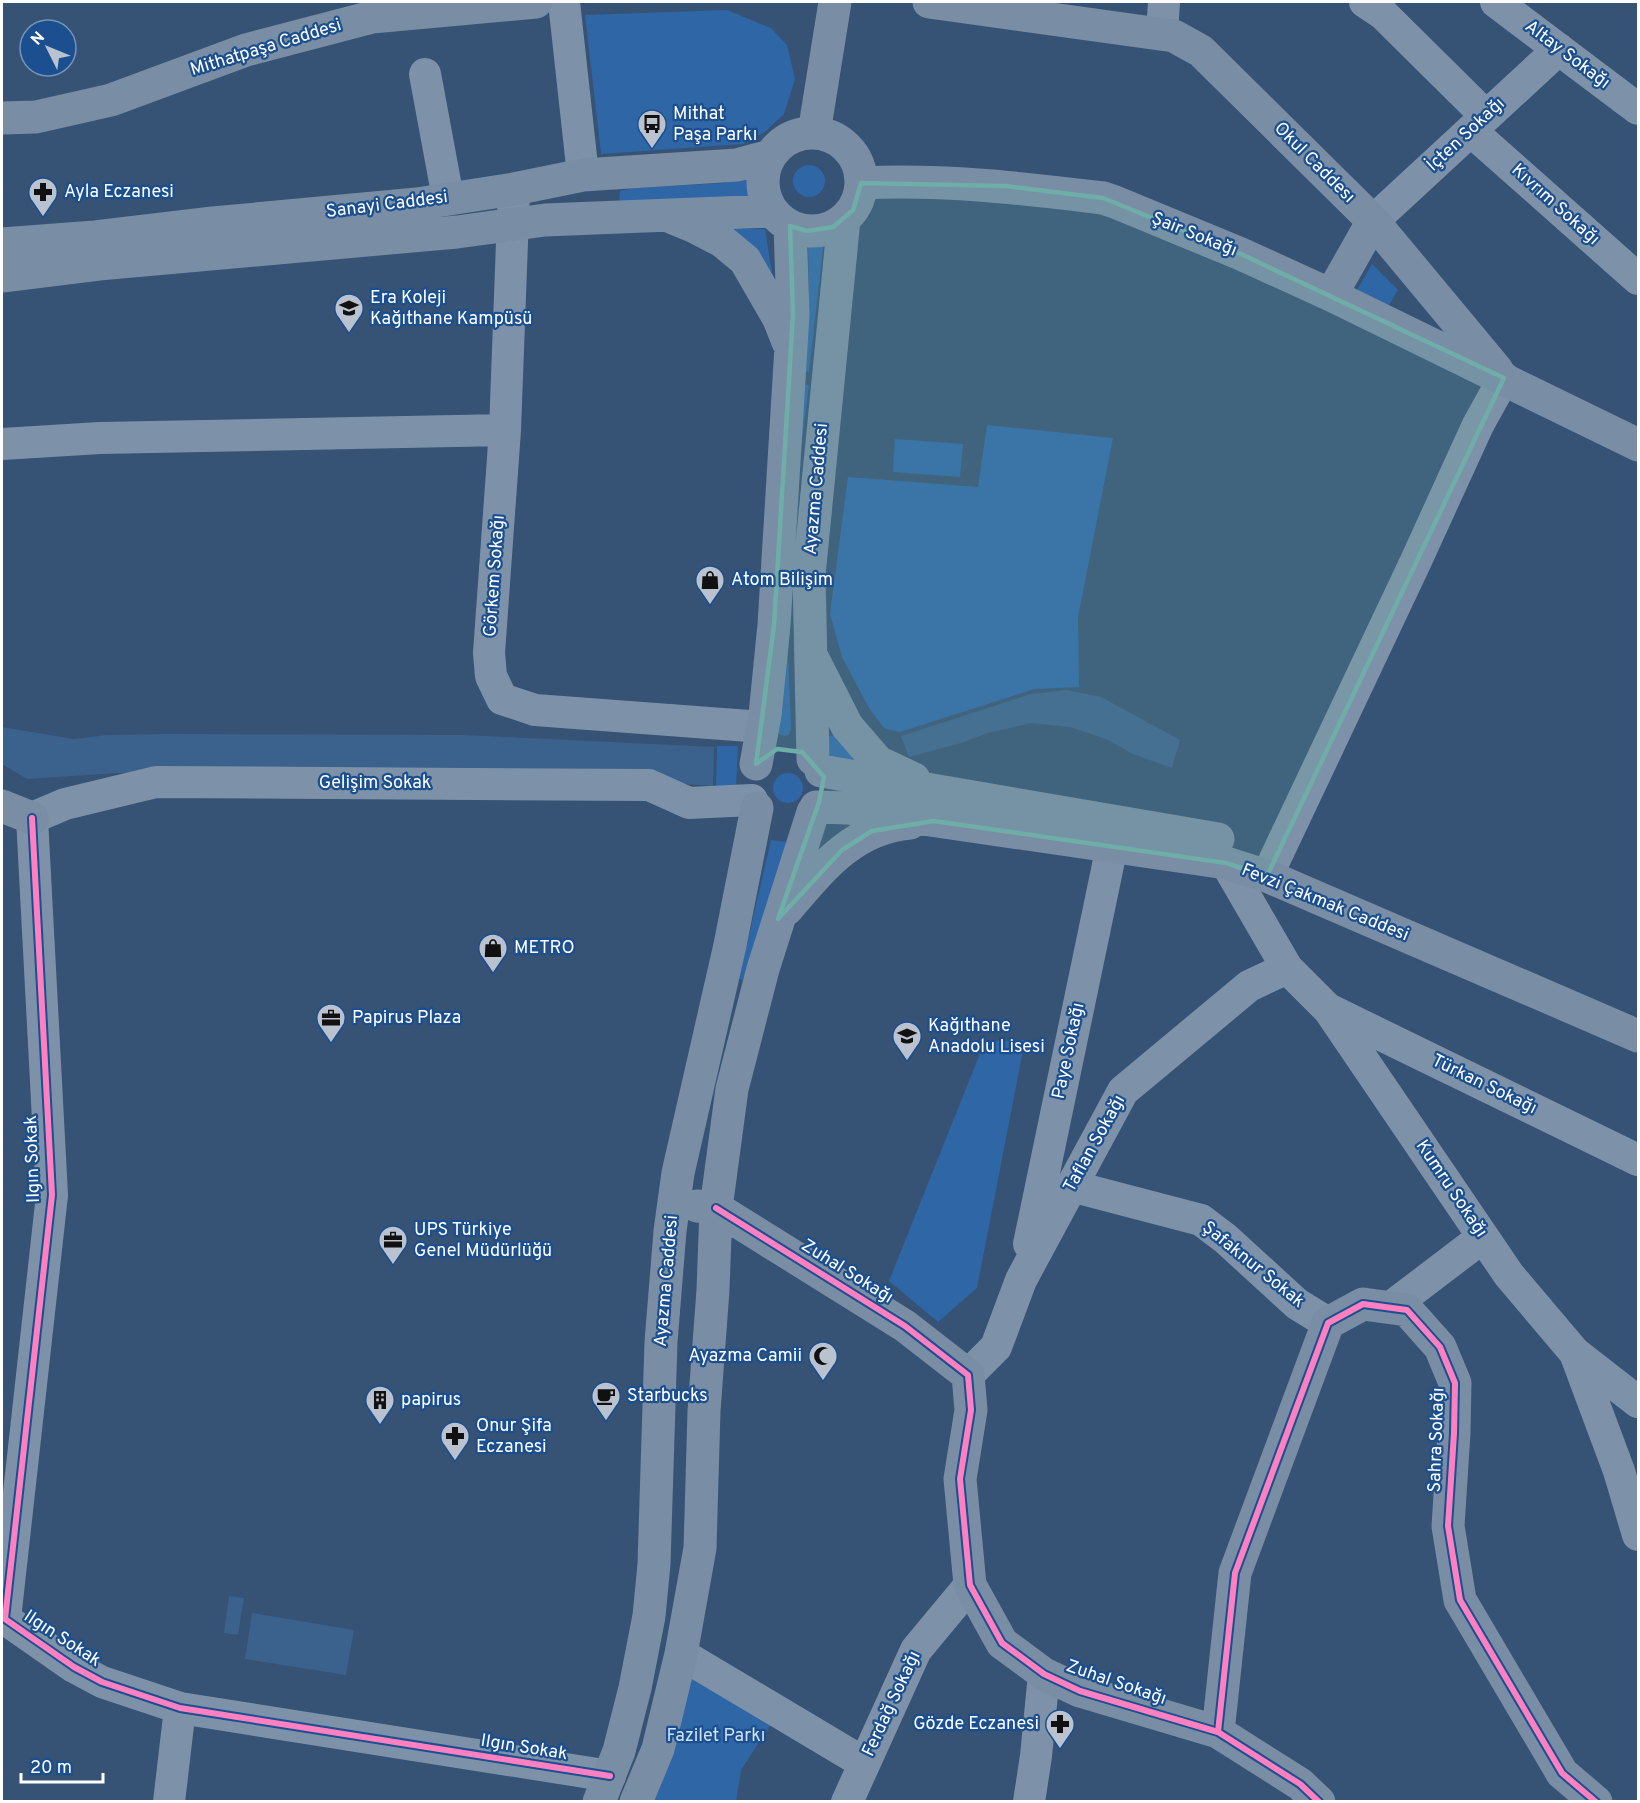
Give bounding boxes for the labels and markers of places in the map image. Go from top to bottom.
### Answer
place label: Mithat Paşa Parkı [673,103,757,147]
bus stop icon: Mithat Paşa Parkı [636,108,668,150]
pharmacy icon: Ayla Eczanesi [27,176,59,218]
place label: Ayla Eczanesi [64,181,174,204]
place label: Era Koleji Kağıthane Kampüsü [370,287,532,331]
school or university icon: Era Koleji Kağıthane Kampüsü [333,292,365,334]
shop icon: Atom Bilişim [694,564,726,606]
place label: Atom Bilişim [731,569,833,592]
shop icon: METRO [477,932,509,974]
place label: METRO [514,937,575,960]
office icon: Papirus Plaza [315,1002,347,1044]
place label: Papirus Plaza [352,1007,461,1030]
place label: Kağıthane Anadolu Lisesi [928,1015,1045,1059]
school or university icon: Kağıthane Anadolu Lisesi [891,1020,923,1062]
place label: UPS Türkiye Genel Müdürlüğü [414,1219,552,1263]
office icon: UPS Türkiye Genel Müdürlüğü [377,1224,409,1266]
mosque icon: Ayazma Camii [807,1340,839,1382]
place label: Ayazma Camii [688,1345,802,1368]
cafe icon: Starbucks [590,1380,622,1422]
building icon: papirus [364,1384,396,1426]
place label: Starbucks [627,1385,708,1408]
place label: papirus [401,1389,461,1412]
place label: Onur Şifa Eczanesi [476,1415,552,1459]
pharmacy icon: Onur Şifa Eczanesi [439,1420,471,1462]
pharmacy icon: Gözde Eczanesi [1044,1708,1076,1750]
place label: Gözde Eczanesi [913,1713,1039,1736]

